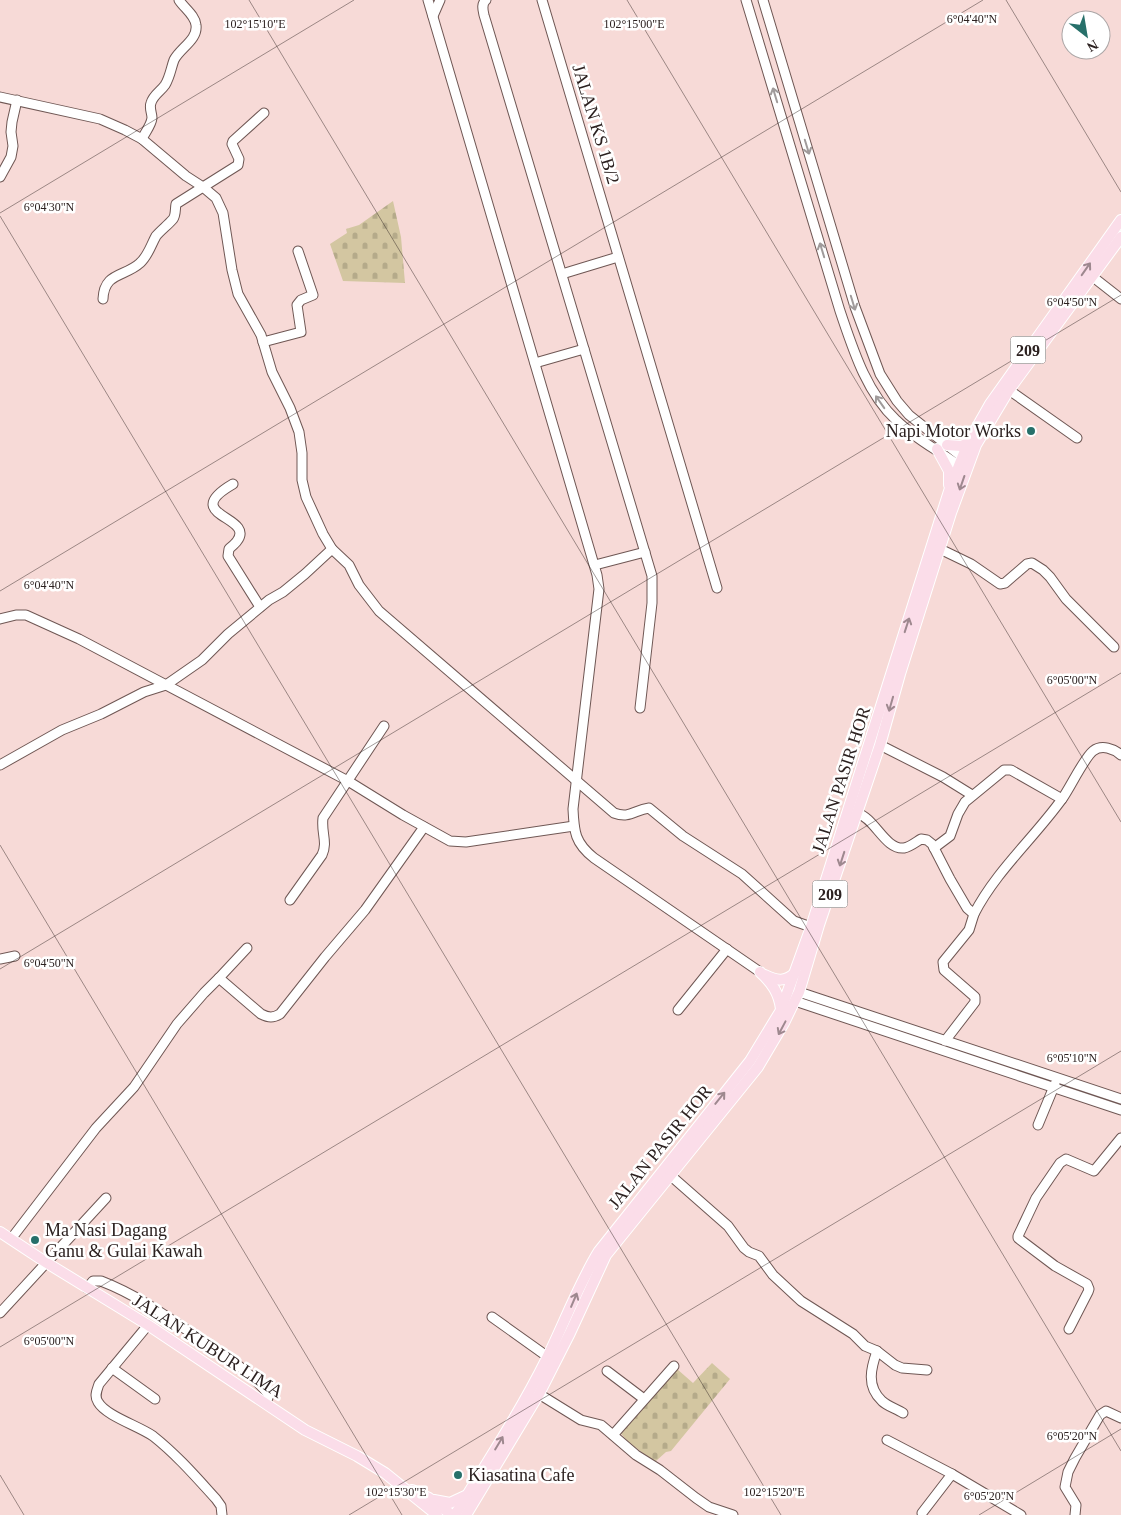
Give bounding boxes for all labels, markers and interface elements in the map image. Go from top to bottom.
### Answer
north arrow [1061,10,1111,60]
text: 6°04'40"N [947,12,998,26]
text: 102°15'10"E [224,17,286,31]
text: 102°15'00"E [603,17,665,31]
text: N [1084,37,1101,55]
street label: JALAN KS 1B/2 [568,62,624,186]
one-way arrow [770,88,779,103]
one-way arrow [802,139,812,155]
text: 6°04'30"N [24,200,75,214]
one-way arrow [817,243,827,259]
one-way arrow [1081,262,1091,276]
one-way arrow [849,295,859,311]
text: 6°04'50"N [1047,295,1098,309]
road number: 209 [1010,336,1046,364]
one-way arrow [875,395,885,409]
place label: Napi Motor Works [886,421,1021,441]
marker: Napi Motor Works [1025,425,1037,437]
one-way arrow [957,474,966,490]
text: 6°04'40"N [24,578,75,592]
one-way arrow [902,617,912,633]
text: 6°05'00"N [1047,673,1098,687]
one-way arrow [886,696,896,712]
street label: JALAN PASIR HOR [808,704,874,856]
one-way arrow [837,851,847,867]
road number: 209 [812,881,848,908]
text: 6°04'50"N [24,956,75,970]
one-way arrow [777,1020,786,1035]
text: 6°05'10"N [1047,1051,1098,1065]
street label: JALAN PASIR HOR [604,1081,716,1213]
one-way arrow [714,1092,725,1105]
place label: Ma Nasi Dagang Ganu & Gulai Kawah [45,1220,202,1261]
marker: Ma Nasi Dagang Ganu & Gulai Kawah [29,1234,41,1246]
street label: JALAN KUBUR LIMA [129,1290,287,1402]
one-way arrow [570,1293,580,1308]
text: 6°05'00"N [24,1334,75,1348]
text: 6°05'20"N [1047,1429,1098,1443]
one-way arrow [494,1437,504,1451]
place label: Kiasatina Cafe [468,1465,574,1485]
marker: Kiasatina Cafe [452,1469,464,1481]
text: 102°15'30"E [365,1485,427,1499]
text: 102°15'20"E [743,1485,805,1499]
text: 6°05'20"N [964,1489,1015,1503]

